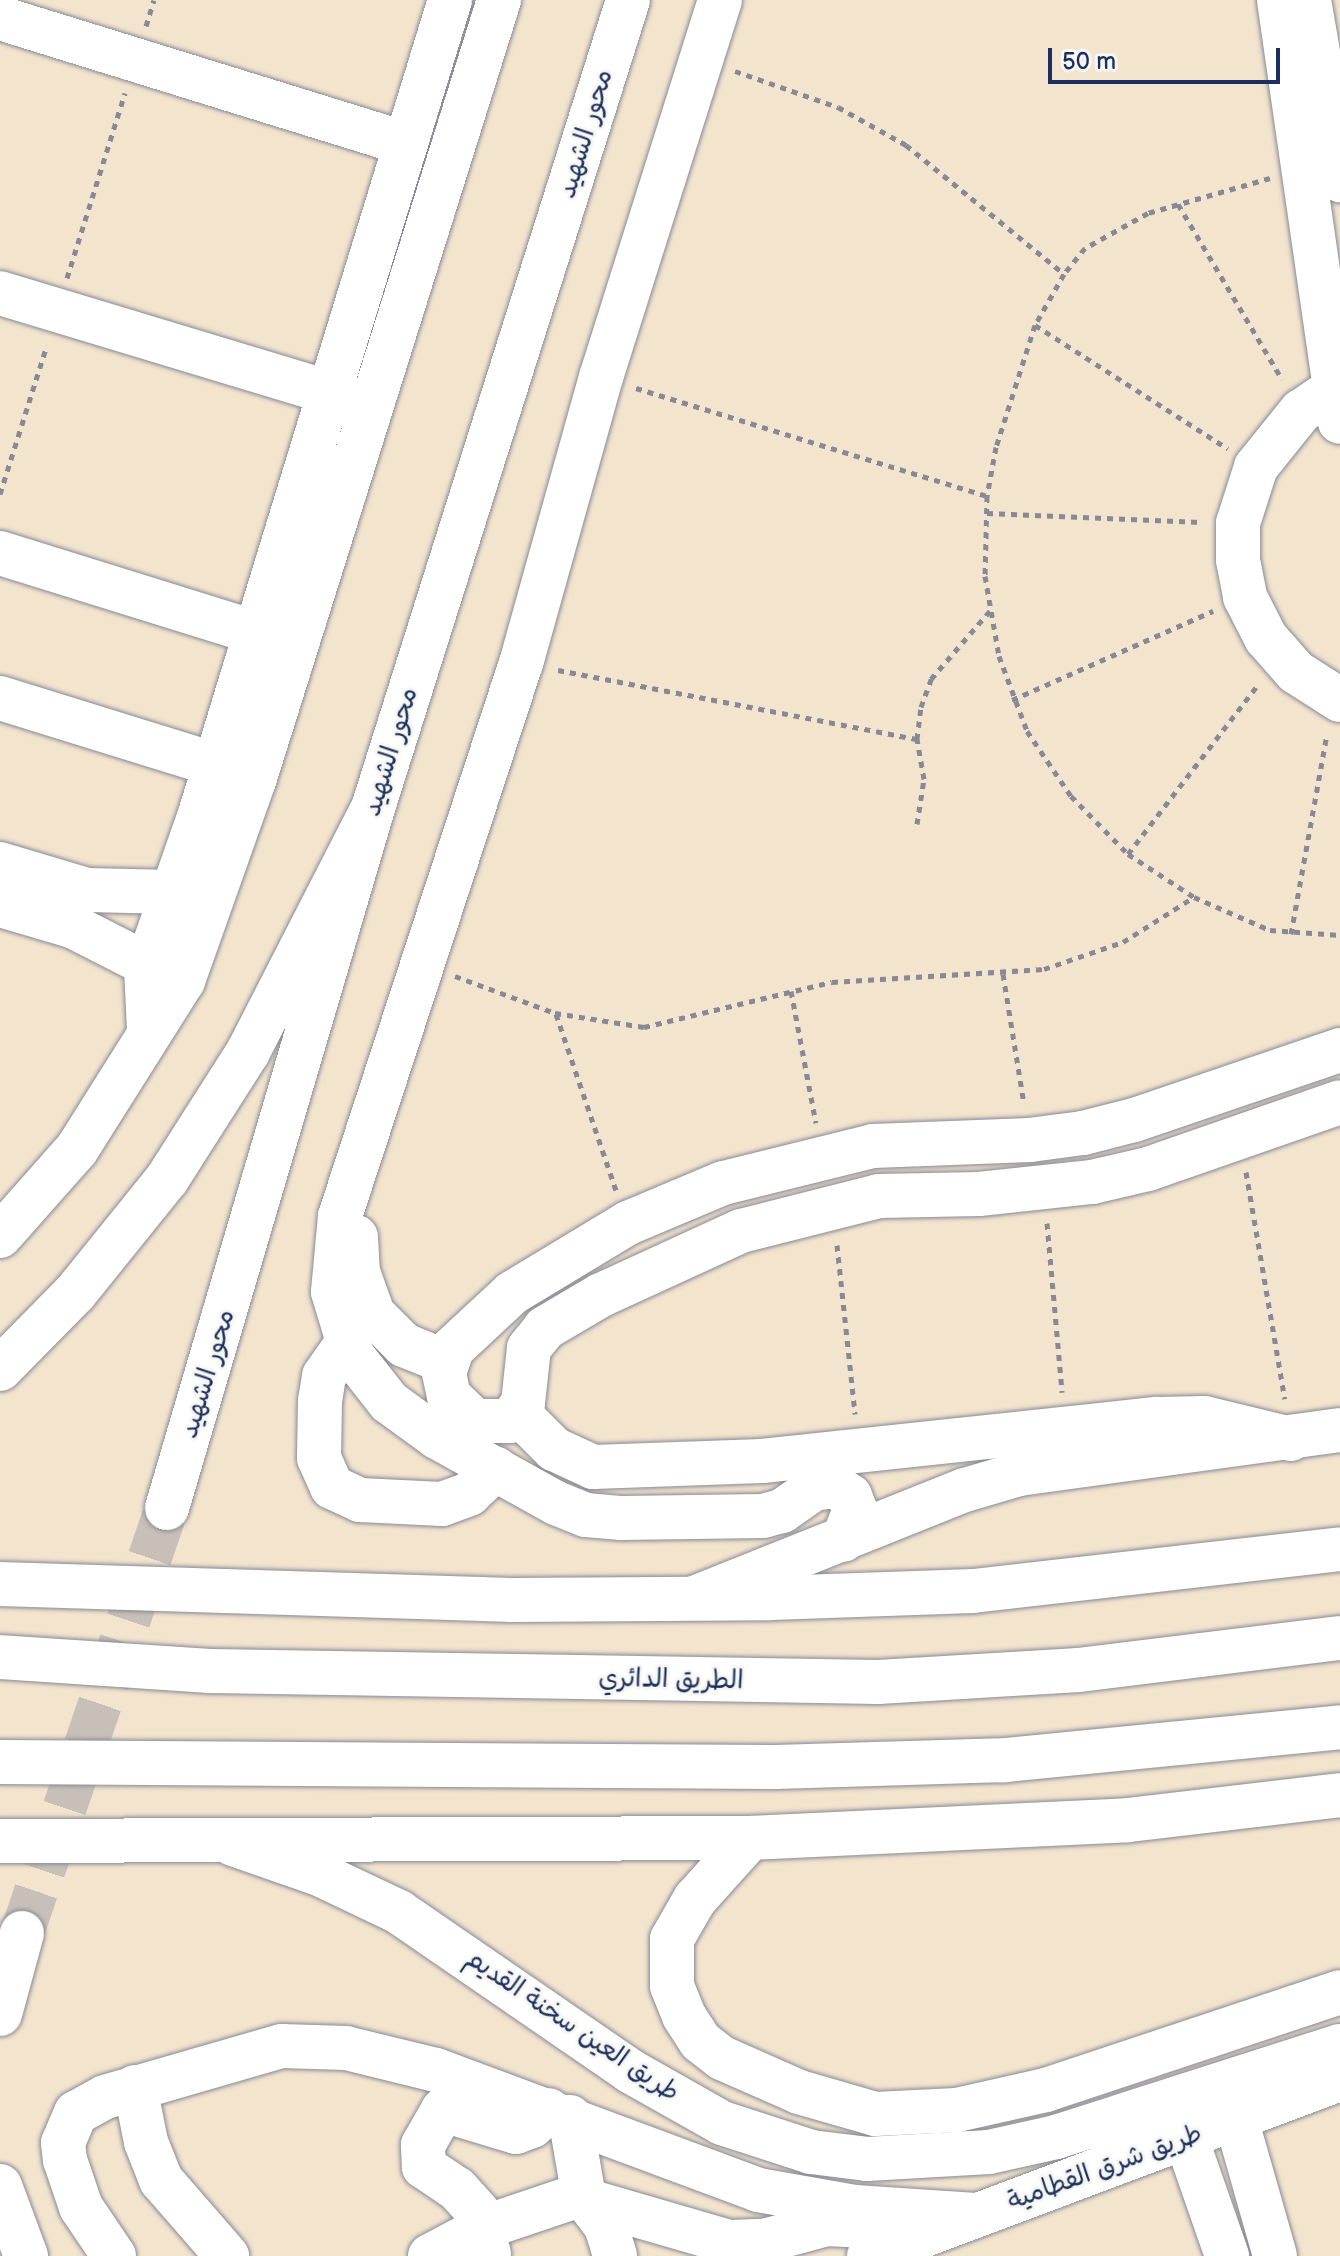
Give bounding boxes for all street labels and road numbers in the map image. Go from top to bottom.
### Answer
street label: محور الشهيد [552,66,620,202]
street label: محور الشهيد [357,684,425,820]
street label: محور الشهيد [174,1306,242,1442]
street label: الطريق الدائري [598,1663,744,1697]
street label: طريق العين سخنة القديم [459,1943,685,2109]
street label: طريق شرق القطامية [1003,2118,1207,2218]

